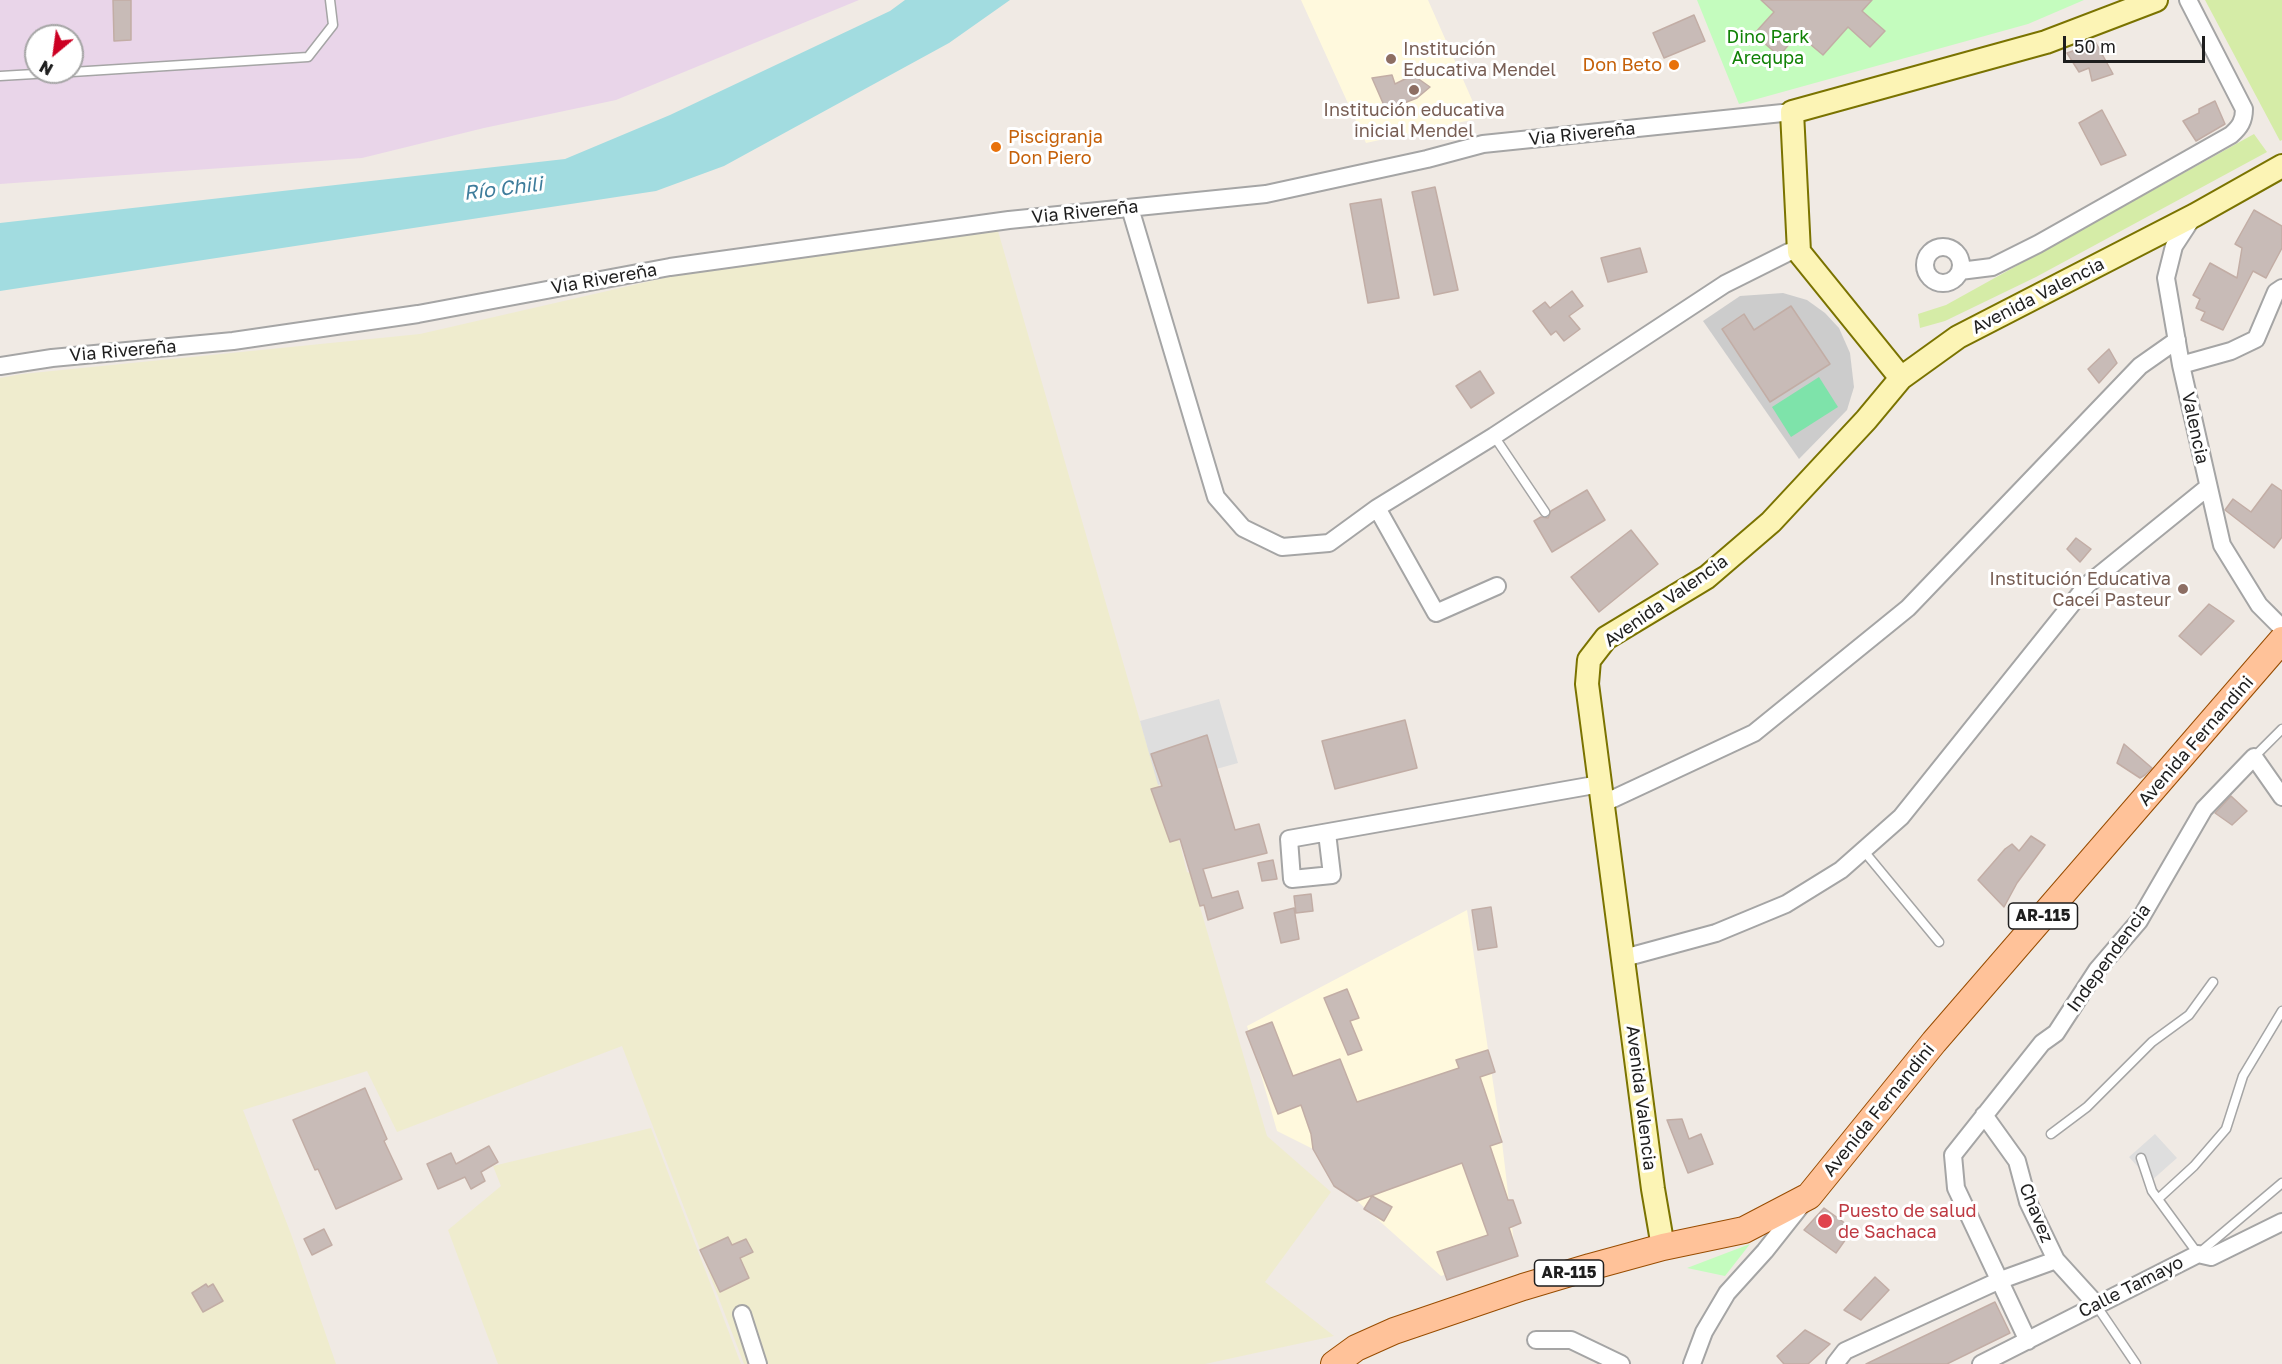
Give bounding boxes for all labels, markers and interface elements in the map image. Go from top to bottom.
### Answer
north arrow [24,24,84,84]
scale bar [2066,24,2208,62]
park label: Dino Park Arequpa [1727,26,1809,68]
text: 50 m [2074,35,2116,57]
place label: Institución Educativa Mendel [1403,38,1556,80]
marker: Institución Educativa Mendel [1384,52,1398,66]
place label: Don Beto [1583,54,1662,76]
text: N [36,56,56,80]
marker: Don Beto [1667,58,1681,72]
marker: Institución educativa inicial Mendel [1407,83,1421,97]
place label: Institución educativa inicial Mendel [1323,99,1505,142]
street label: Via Rivereña [1528,118,1636,150]
place label: Piscigranja Don Piero [1008,126,1103,168]
marker: Piscigranja Don Piero [989,140,1003,154]
water label: Río Chili [462,172,544,206]
street label: Via Rivereña [1031,196,1139,228]
street label: Avenida Valencia [1968,253,2108,339]
street label: Via Rivereña [549,259,659,299]
street label: Via Rivereña [69,336,177,366]
street label: Valencia [2177,390,2213,466]
street label: Avenida Valencia [1600,550,1732,652]
place label: Institución Educativa Cacei Pasteur [1989,568,2171,610]
marker: Institución Educativa Cacei Pasteur [2176,582,2190,596]
street label: Avenida Fernandini [2134,672,2258,810]
street label: Independencia [2063,900,2155,1016]
road number: AR-115 [2008,903,2078,929]
street label: Avenida Valencia [1621,1024,1661,1172]
street label: Avenida Fernandini [1819,1039,1939,1181]
street label: Chavez [2014,1180,2058,1246]
place label: Puesto de salud de Sachaca [1838,1200,1977,1242]
marker: Puesto de salud de Sachaca [1816,1212,1834,1230]
street label: Calle Tamayo [2075,1251,2187,1323]
road number: AR-115 [1534,1260,1604,1286]

